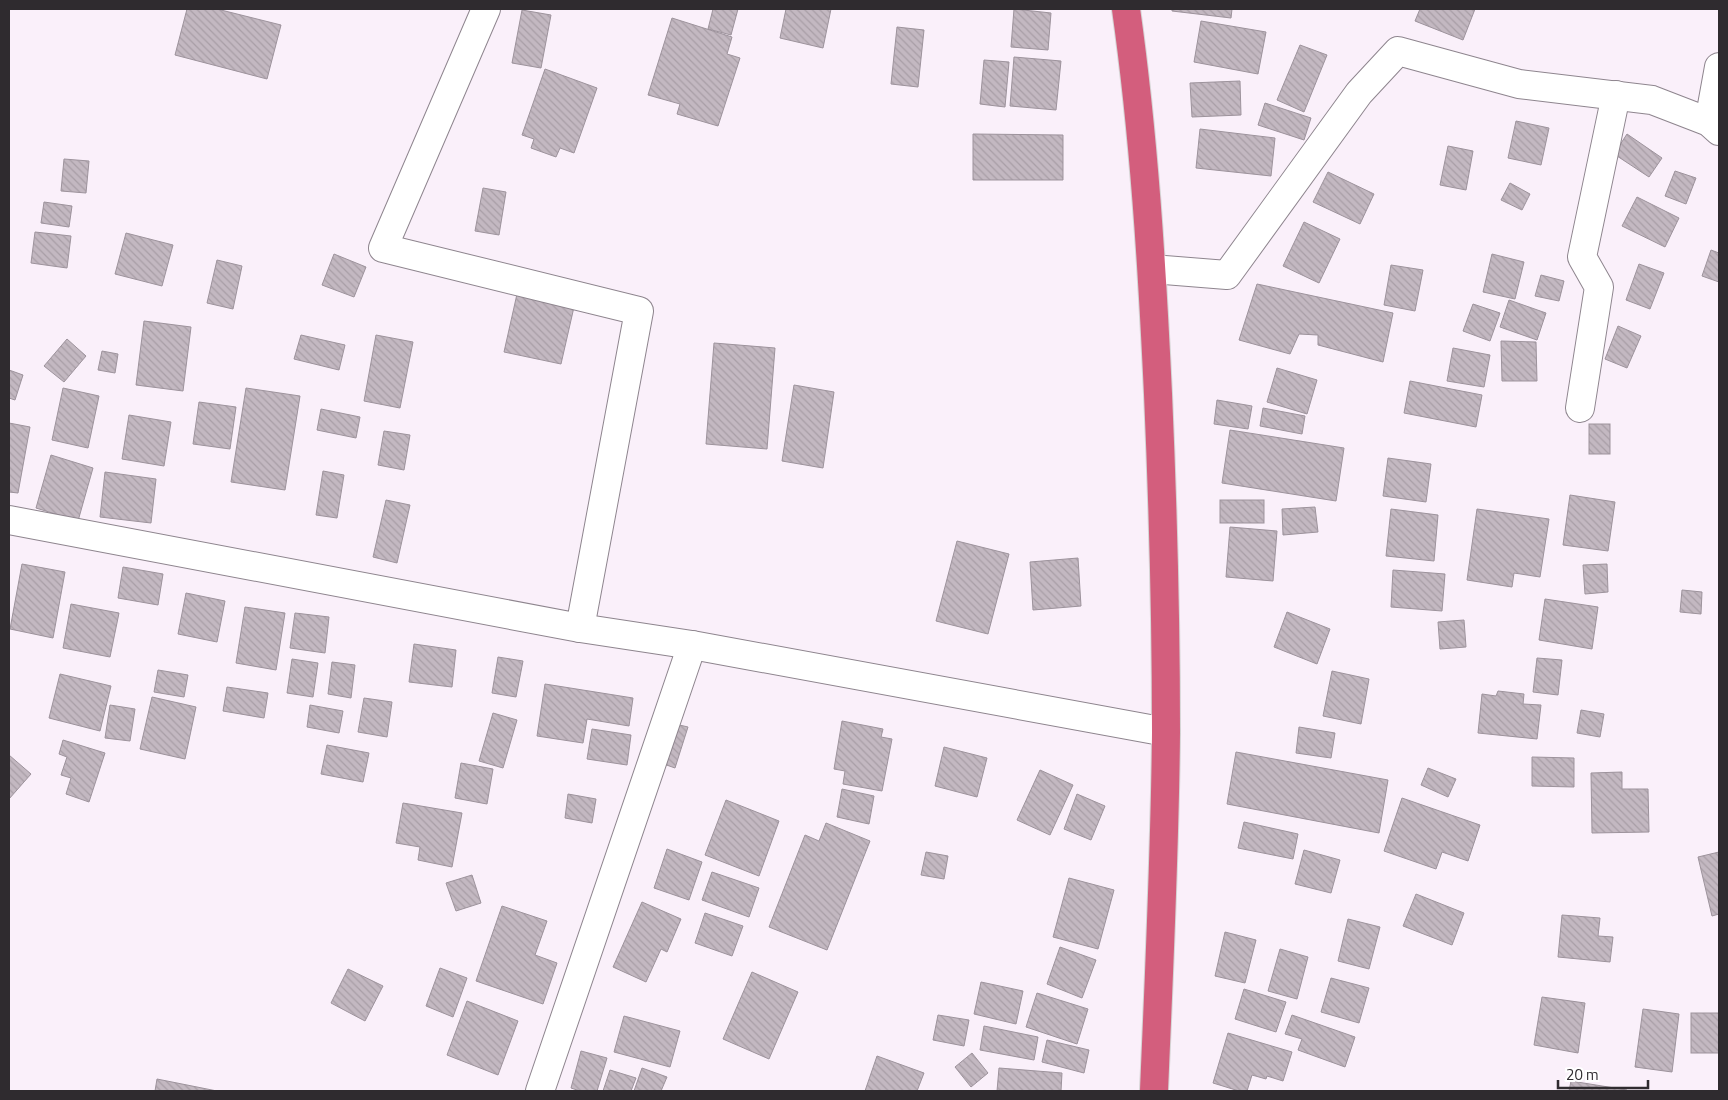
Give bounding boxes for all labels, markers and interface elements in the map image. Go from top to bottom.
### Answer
scale bar [1558,1058,1648,1090]
text: 20 m [1566,1063,1599,1086]

